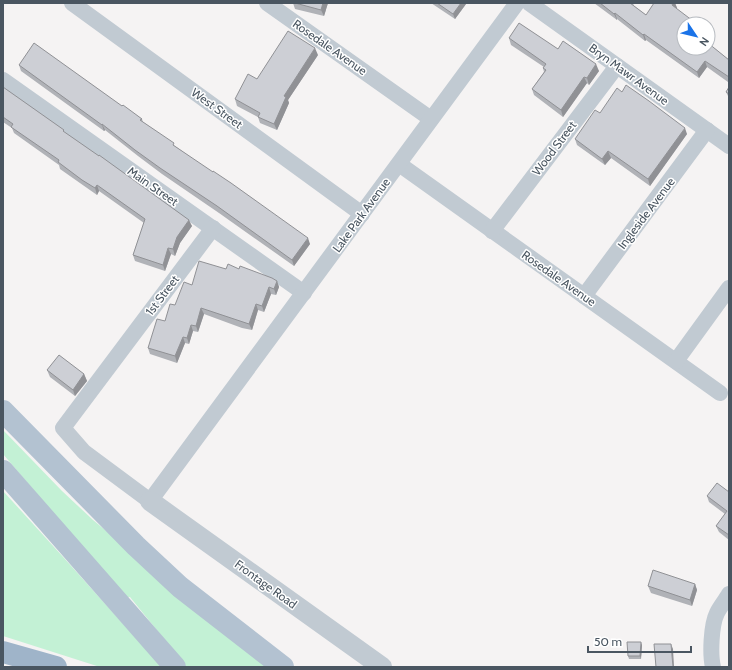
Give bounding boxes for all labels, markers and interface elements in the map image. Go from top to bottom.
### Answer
street label: Rosedale Avenue [290,16,370,78]
north arrow [676,16,716,56]
text: N [696,35,712,49]
street label: Bryn Mawr Avenue [586,40,672,108]
street label: West Street [188,84,246,132]
street label: Wood Street [529,118,579,178]
street label: Main Street [125,163,181,209]
street label: Ingleside Avenue [614,174,678,252]
street label: Lake Park Avenue [329,175,393,255]
street label: Rosedale Avenue [519,247,599,309]
street label: 1st Street [142,272,182,318]
street label: Frontage Road [232,556,300,612]
scale bar [588,628,691,654]
text: 50 m [594,634,622,649]

